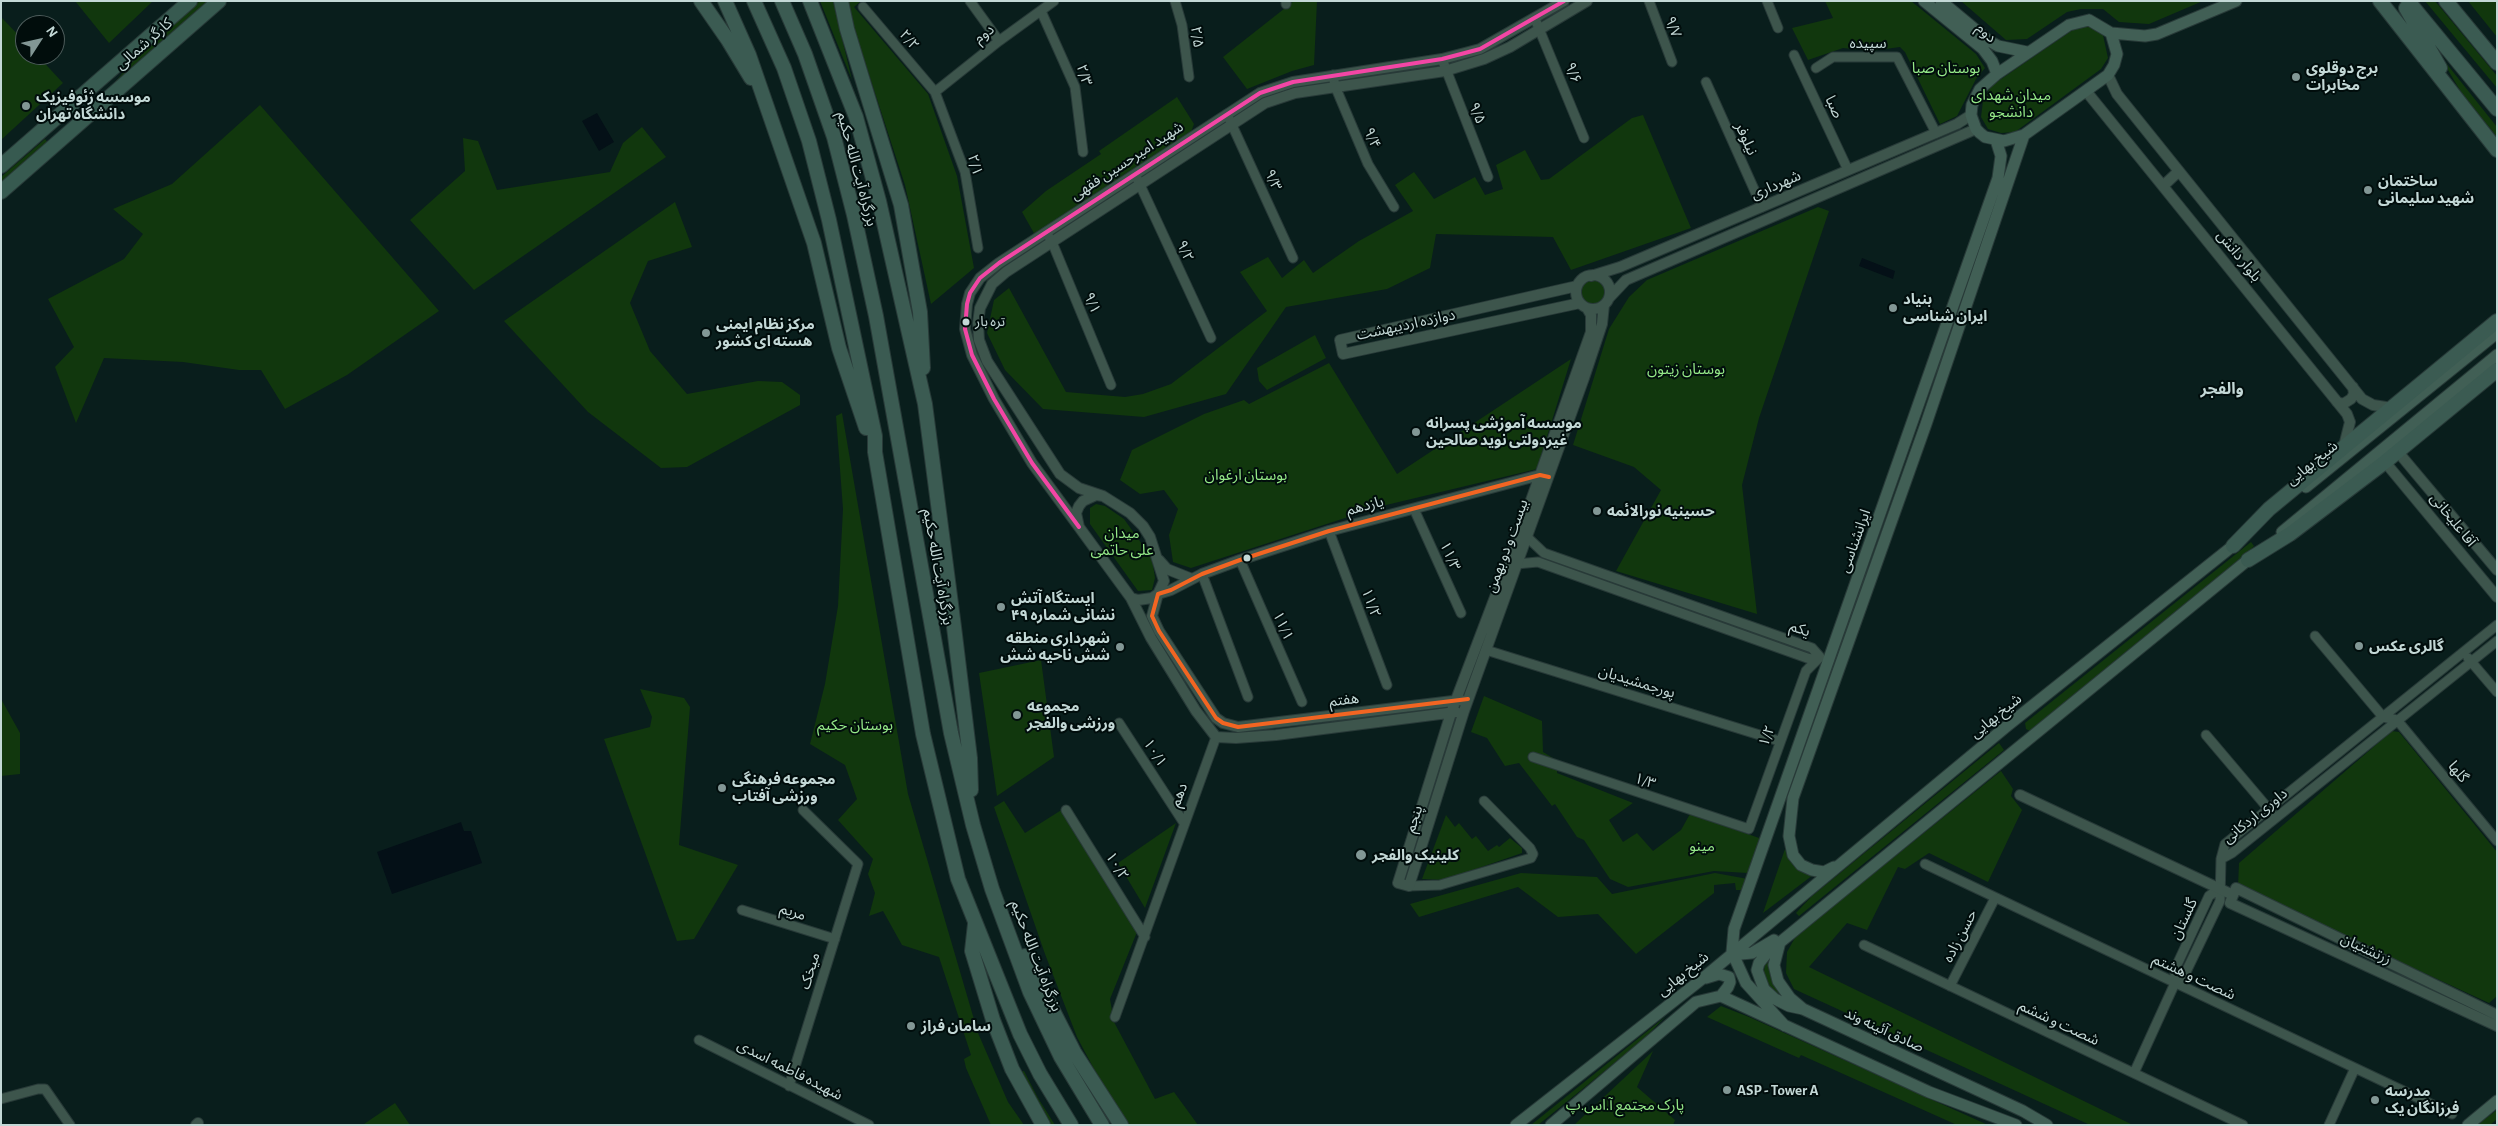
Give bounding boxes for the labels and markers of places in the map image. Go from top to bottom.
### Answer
place label: برج دوقلوی مخابرات [2306,59,2378,94]
marker: برج دوقلوی مخابرات [2290,71,2302,83]
place label: موسسه ژئوفیزیک دانشگاه تهران [36,88,151,123]
marker: موسسه ژئوفیزیک دانشگاه تهران [20,100,32,112]
place label: ساختمان شهید سلیمانی [2378,172,2474,207]
marker: ساختمان شهید سلیمانی [2362,184,2374,196]
place label: بنیاد ایران شناسی [1903,290,1987,325]
marker: بنیاد ایران شناسی [1887,302,1899,314]
place label: تره بار [975,314,1005,330]
place label: مرکز نظام ایمنی هسته ای کشور [716,315,815,350]
marker: تره بار [961,317,971,327]
marker: مرکز نظام ایمنی هسته ای کشور [700,327,712,339]
place label: موسسه آموزشی پسرانه غیردولتی نوید صالحین [1426,414,1582,449]
marker: موسسه آموزشی پسرانه غیردولتی نوید صالحین [1410,426,1422,438]
place label: حسینیه نورالائمه [1607,502,1715,520]
marker: حسینیه نورالائمه [1591,505,1603,517]
unlabelled marker [1242,553,1252,563]
place label: ایستگاه آتش نشانی شماره ۴۹ [1011,589,1115,624]
marker: ایستگاه آتش نشانی شماره ۴۹ [995,601,1007,613]
place label: شهرداری منطقه شش ناحیه شش [1000,629,1110,664]
place label: گالری عکس [2369,637,2444,655]
marker: گالری عکس [2353,640,2365,652]
marker: شهرداری منطقه شش ناحیه شش [1114,641,1126,653]
place label: مجموعه ورزشی والفجر [1027,697,1115,732]
marker: مجموعه ورزشی والفجر [1011,709,1023,721]
place label: مجموعه فرهنگی ورزشی آفتاب [732,770,835,805]
marker: مجموعه فرهنگی ورزشی آفتاب [716,782,728,794]
place label: کلینیک والفجر [1372,846,1459,864]
marker: کلینیک والفجر [1354,848,1368,862]
place label: سامان فراز [921,1017,991,1035]
marker: سامان فراز [905,1020,917,1032]
place label: ASP - Tower A [1737,1081,1819,1099]
place label: مدرسه فرزانگان یک [2385,1082,2459,1117]
marker: ASP - Tower A [1721,1084,1733,1096]
marker: مدرسه فرزانگان یک [2369,1094,2381,1106]

